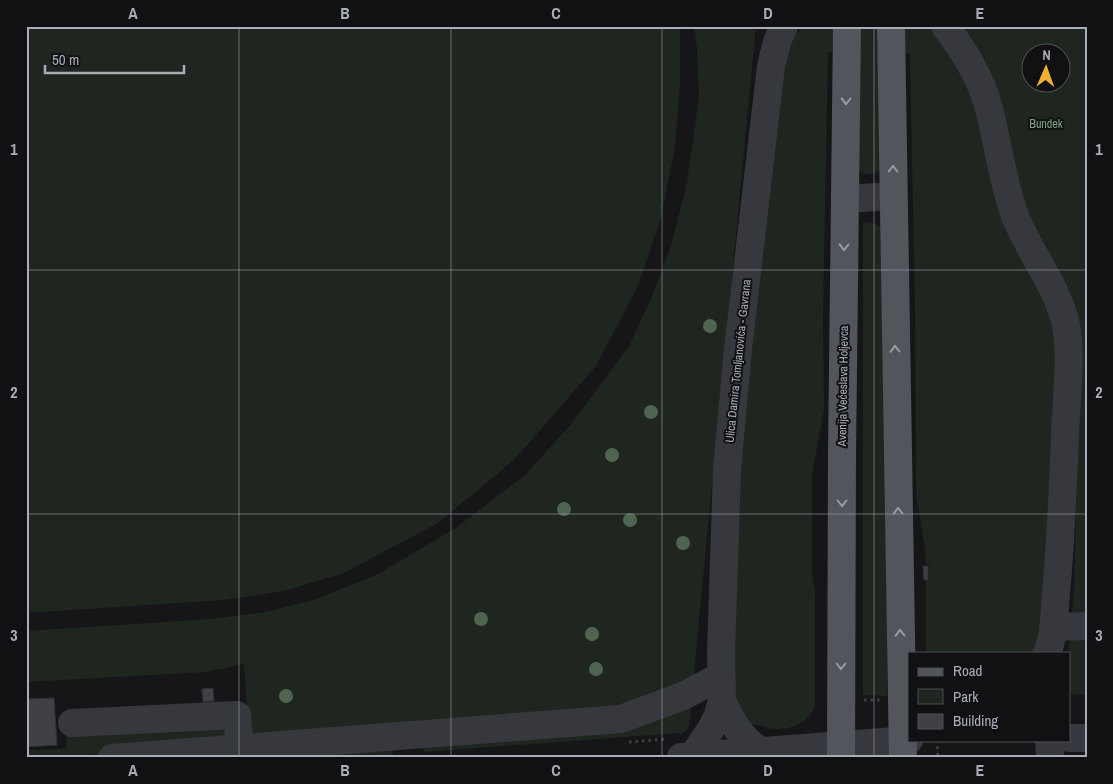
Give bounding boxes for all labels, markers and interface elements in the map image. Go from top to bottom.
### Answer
text: A [128,2,138,24]
text: B [340,2,350,24]
text: C [551,2,561,24]
text: D [763,2,773,24]
text: E [976,2,985,24]
scale bar [45,42,184,74]
north arrow [1020,42,1070,92]
text: N [1042,46,1051,64]
text: 50 m [52,49,79,70]
one-way arrow [841,98,851,106]
park label: Bundek [1029,116,1063,132]
text: 1 [10,138,18,160]
text: 1 [1095,138,1103,160]
one-way arrow [888,164,898,172]
one-way arrow [839,244,849,252]
street label: Ulica Damira Tomljanovića - Gavrana [721,278,755,443]
street label: Avenija Većeslava Holjevca [834,325,852,447]
one-way arrow [890,344,901,352]
text: 2 [10,381,18,403]
text: 2 [1095,381,1103,403]
one-way arrow [837,500,847,507]
one-way arrow [893,507,903,514]
text: 3 [10,624,18,646]
text: 3 [1095,624,1103,646]
one-way arrow [895,629,906,637]
legend [908,652,1070,742]
text: Road [953,660,982,681]
one-way arrow [836,662,846,670]
text: Park [953,686,979,707]
text: Building [953,710,998,731]
text: A [128,759,138,781]
text: B [340,759,350,781]
text: C [551,759,561,781]
text: D [763,759,773,781]
text: E [976,759,985,781]

